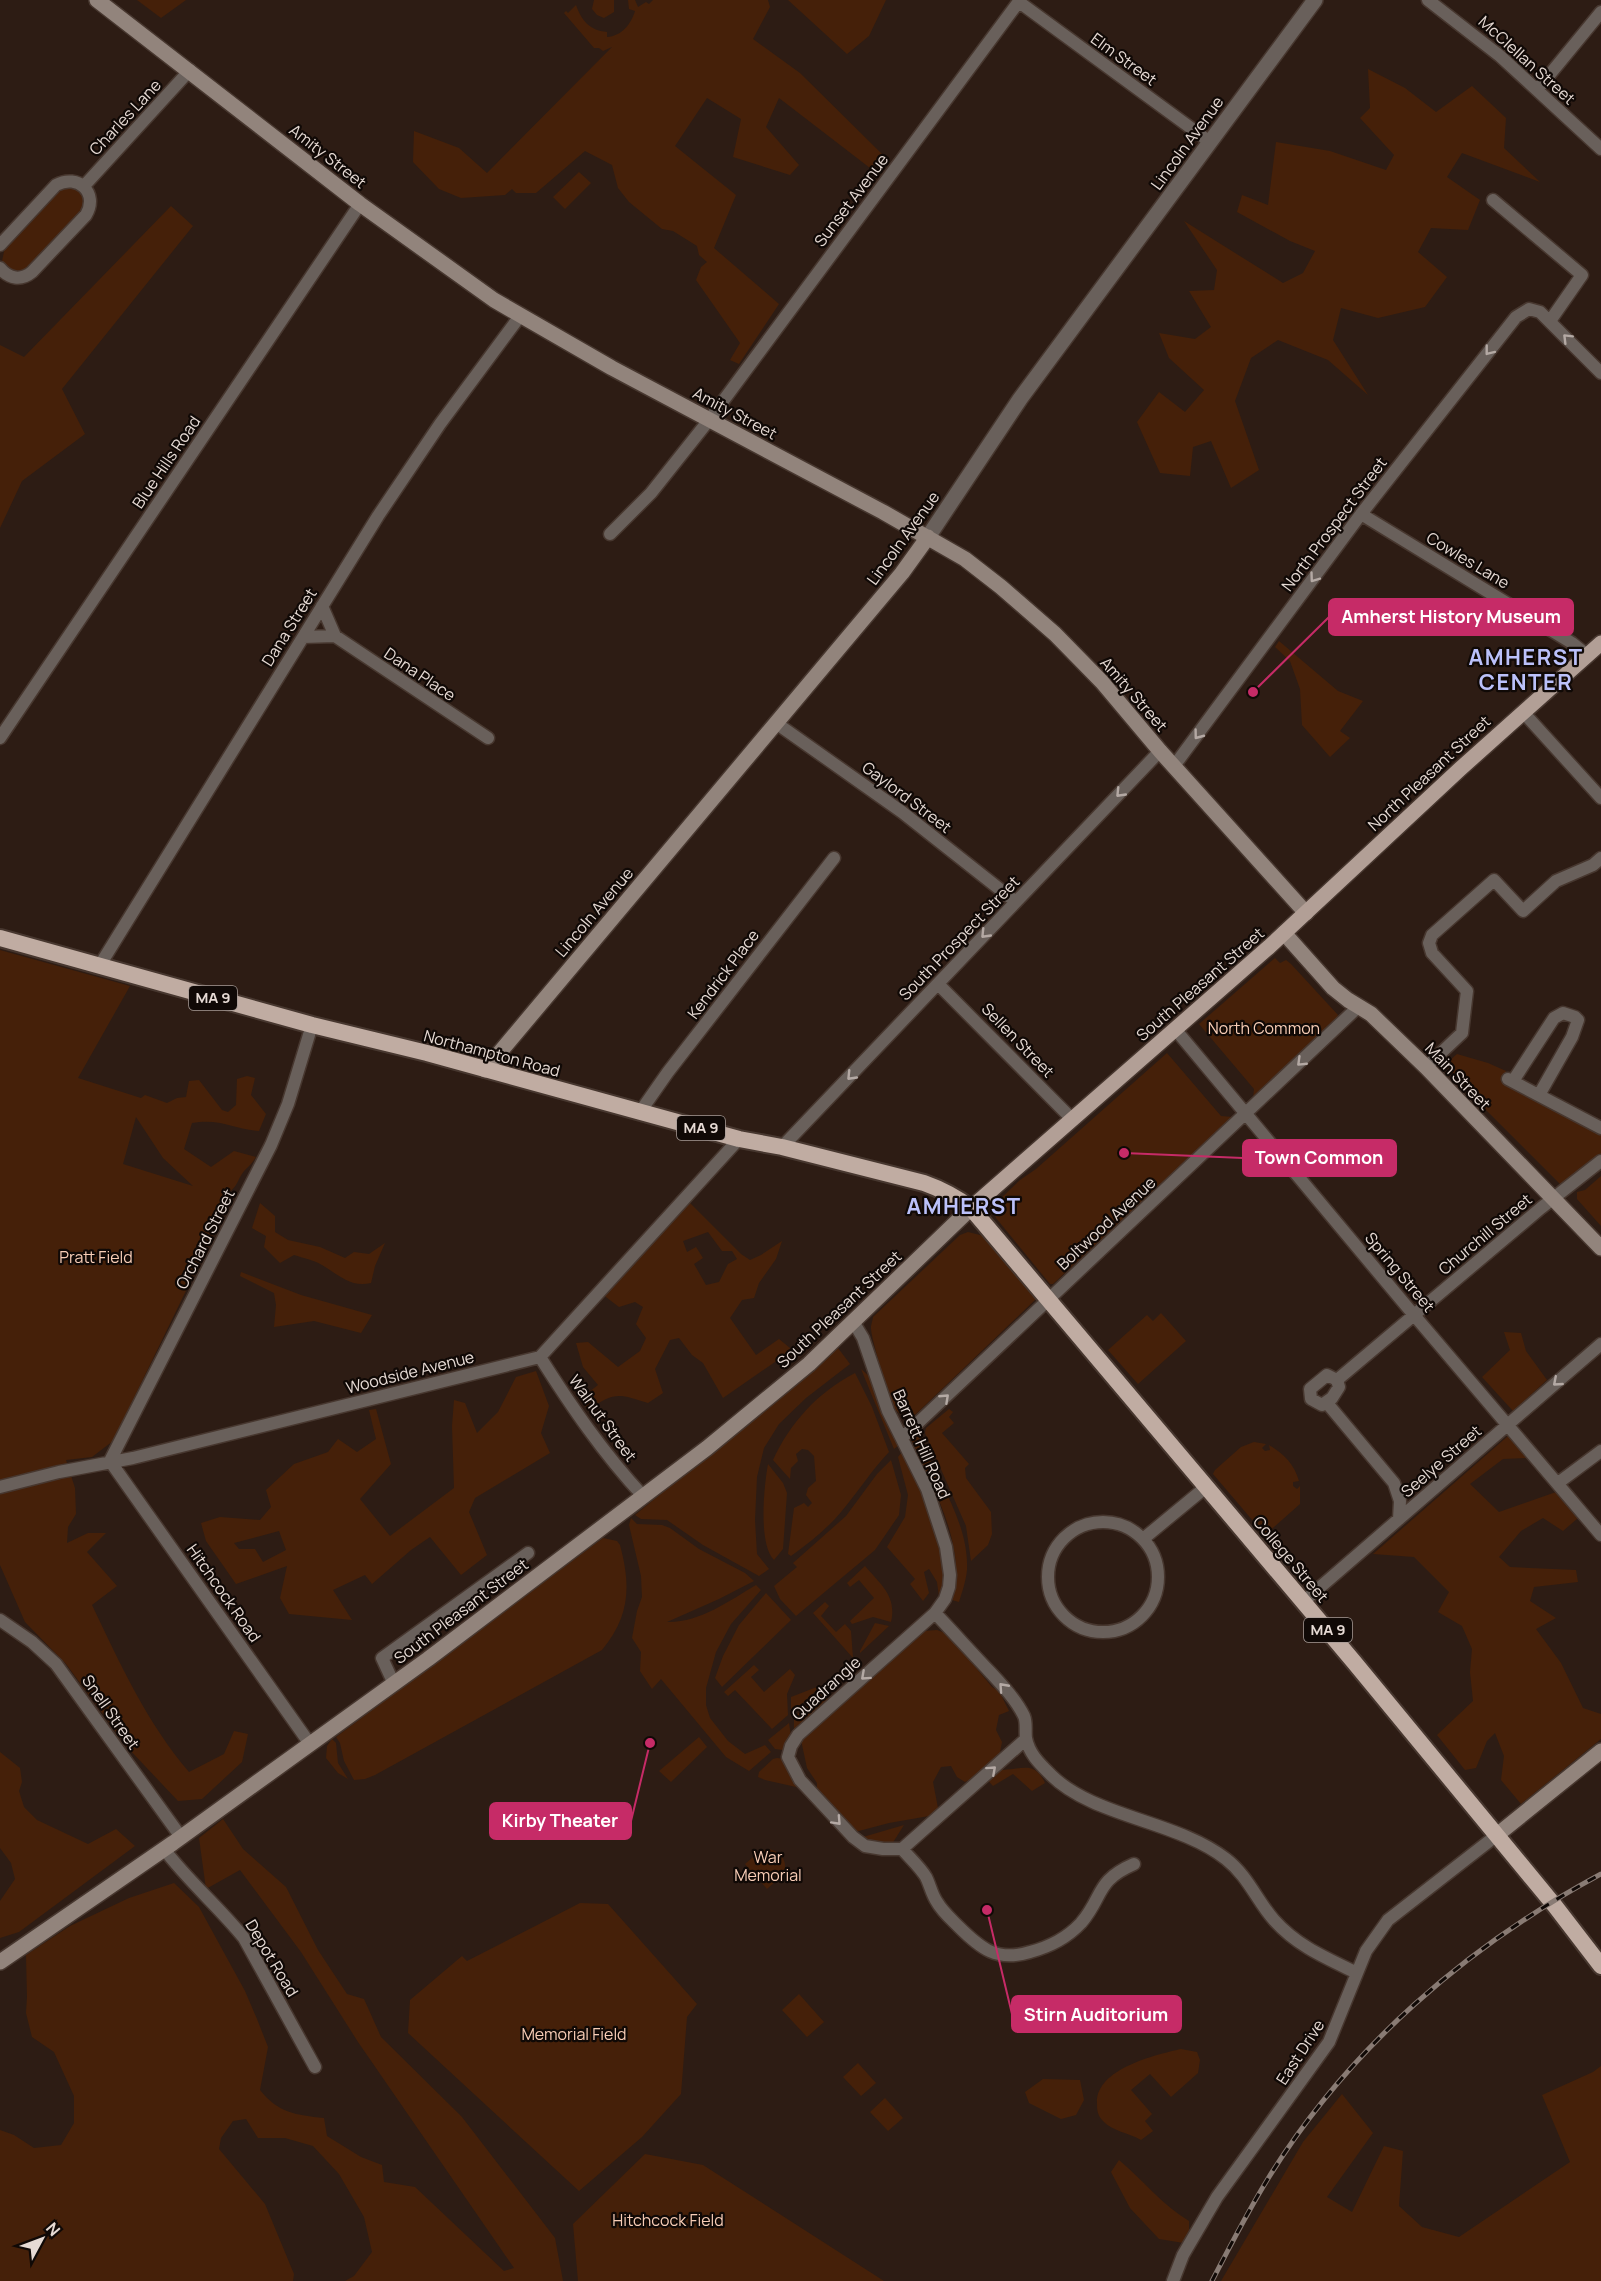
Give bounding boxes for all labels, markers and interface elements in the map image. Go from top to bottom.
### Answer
street label: McClellan Street [1474,11,1580,109]
street label: Elm Street [1087,28,1161,90]
street label: Charles Lane [84,74,166,160]
street label: Lincoln Avenue [1146,92,1228,194]
street label: Amity Street [285,119,371,193]
street label: Sunset Avenue [809,149,893,251]
one-way arrow [1563,334,1574,345]
one-way arrow [1485,344,1496,355]
street label: Amity Street [689,382,781,444]
street label: Blue Hills Road [127,411,205,513]
street label: North Prospect Street [1276,452,1392,596]
street label: Lincoln Avenue [862,487,944,589]
street label: Cowles Lane [1422,527,1514,593]
one-way arrow [1310,572,1321,583]
street label: Dana Street [256,584,322,670]
callout: Amherst History Museum [1329,599,1573,635]
text: Amherst History Museum [1341,604,1561,628]
street label: Dana Place [380,642,460,706]
district label: AMHERST CENTER [1468,642,1584,697]
street label: Amity Street [1095,652,1173,736]
street label: North Pleasant Street [1363,710,1495,836]
one-way arrow [1194,729,1205,740]
street label: Gaylord Street [858,756,956,838]
one-way arrow [1116,787,1127,797]
street label: Lincoln Avenue [550,863,638,961]
street label: South Prospect Street [894,871,1024,1005]
street label: South Pleasant Street [1131,922,1269,1046]
street label: Kendrick Place [682,925,764,1023]
one-way arrow [981,928,992,938]
road number: MA 9 [189,986,237,1010]
street label: Sellen Street [977,998,1059,1082]
park label: North Common [1208,1017,1320,1039]
street label: Northampton Road [421,1024,563,1082]
street label: Main Street [1420,1038,1496,1114]
one-way arrow [1297,1055,1308,1066]
one-way arrow [847,1068,858,1079]
road number: MA 9 [677,1116,725,1140]
callout: Town Common [1243,1140,1396,1176]
text: Town Common [1255,1145,1383,1169]
street label: Boltwood Avenue [1052,1171,1160,1275]
street label: Orchard Street [170,1185,240,1293]
street label: Churchill Street [1434,1188,1536,1280]
district label: AMHERST [906,1191,1022,1221]
street label: Spring Street [1360,1227,1440,1317]
street label: South Pleasant Street [772,1245,906,1373]
park label: Pratt Field [59,1246,133,1268]
street label: Woodside Avenue [344,1345,476,1399]
street label: Walnut Street [564,1370,642,1466]
one-way arrow [1553,1375,1564,1386]
street label: Barrett Hill Road [888,1386,956,1502]
one-way arrow [938,1394,949,1405]
street label: Seelye Street [1396,1420,1486,1502]
street label: College Street [1248,1511,1334,1607]
street label: Hitchcock Road [182,1540,266,1646]
street label: South Pleasant Street [389,1553,533,1669]
road number: MA 9 [1304,1618,1352,1642]
street label: Quadrangle [787,1651,865,1725]
one-way arrow [861,1669,872,1680]
street label: Snell Street [77,1670,145,1754]
one-way arrow [999,1684,1010,1694]
one-way arrow [985,1766,996,1777]
callout: Kirby Theater [490,1803,631,1839]
text: Kirby Theater [502,1808,618,1832]
one-way arrow [830,1814,841,1824]
park label: War Memorial [734,1846,802,1886]
street label: Depot Road [240,1915,304,2001]
callout: Stirn Auditorium [1012,1996,1181,2032]
text: Stirn Auditorium [1024,2002,1168,2026]
street label: East Drive [1271,2015,1329,2089]
park label: Memorial Field [521,2023,627,2045]
north arrow [12,2209,72,2269]
park label: Hitchcock Field [612,2209,724,2231]
text: N [41,2218,65,2241]

